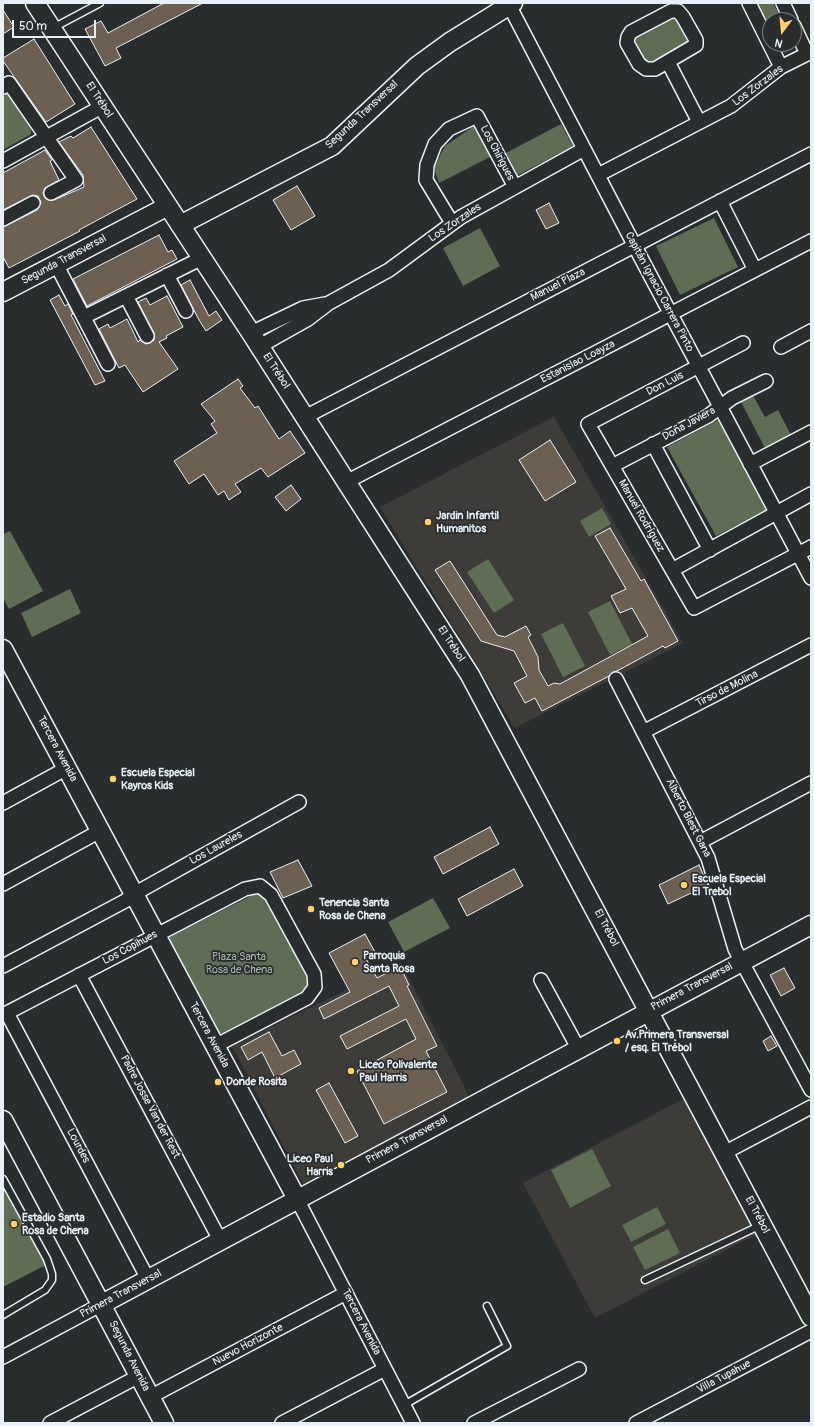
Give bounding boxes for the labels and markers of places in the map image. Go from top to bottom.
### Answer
place label: Jardin Infantil Humanitos [436,509,499,535]
marker: Jardin Infantil Humanitos [423,517,433,527]
place label: Escuela Especial Kayros Kids [121,766,195,792]
marker: Escuela Especial Kayros Kids [108,774,118,784]
place label: Escuela Especial El Trebol [692,872,766,898]
marker: Escuela Especial El Trebol [679,880,689,890]
place label: Tenencia Santa Rosa de Chena [319,896,389,922]
marker: Tenencia Santa Rosa de Chena [306,904,316,914]
place label: Parroquia Santa Rosa [363,949,415,975]
marker: Parroquia Santa Rosa [350,957,360,967]
place label: Av.Primera Transversal / esq. El Trébol [625,1028,729,1054]
marker: Av.Primera Transversal / esq. El Trébol [612,1036,622,1046]
place label: Liceo Polivalente Paul Harris [359,1058,437,1084]
marker: Liceo Polivalente Paul Harris [346,1066,356,1076]
place label: Donde Rosita [226,1075,287,1089]
marker: Donde Rosita [213,1077,223,1087]
place label: Liceo Paul Harris [287,1152,333,1178]
marker: Liceo Paul Harris [336,1160,346,1170]
place label: Estadio Santa Rosa de Chena [22,1211,88,1237]
marker: Estadio Santa Rosa de Chena [9,1219,19,1229]

